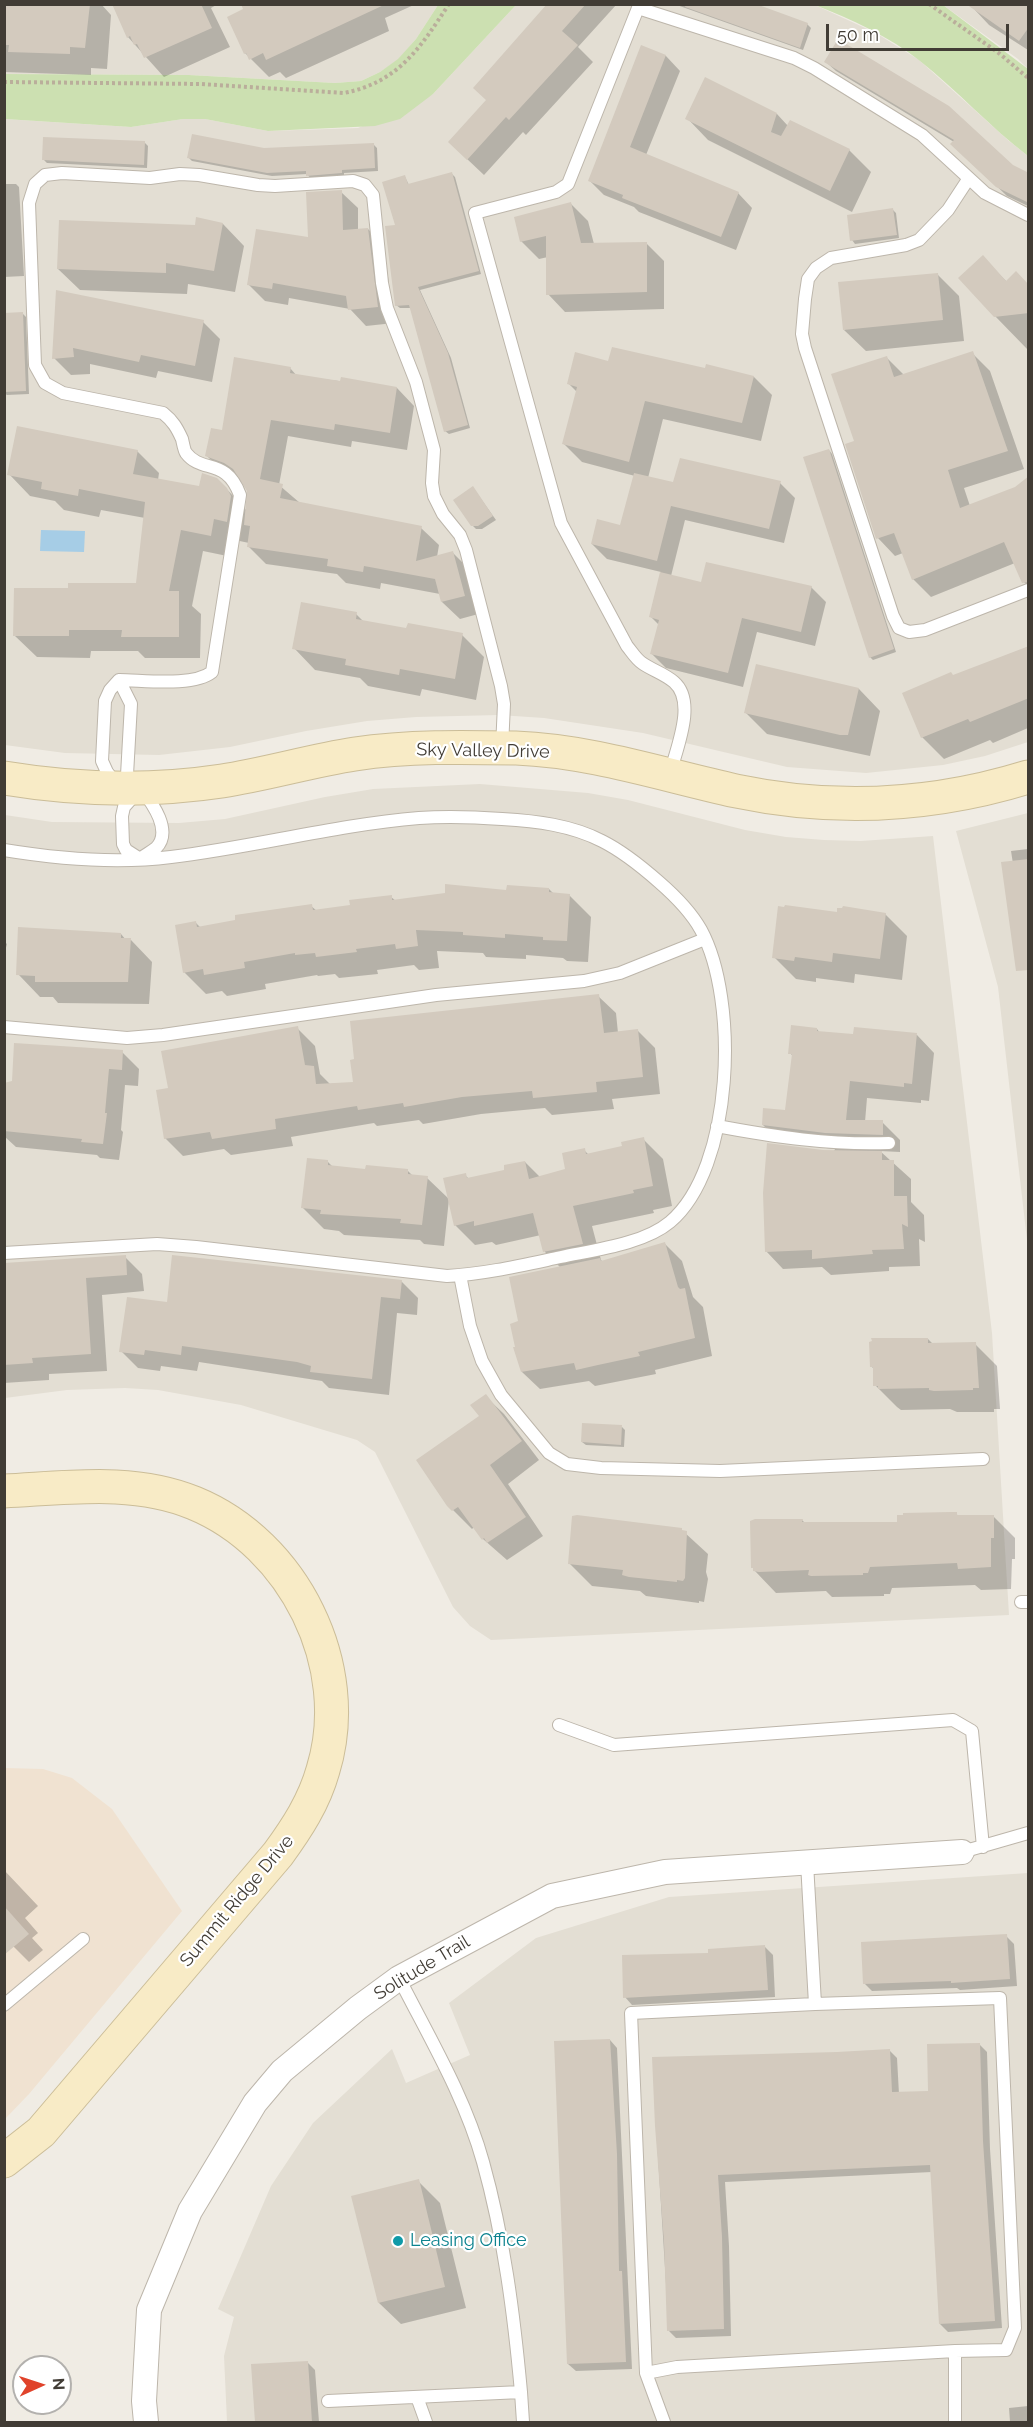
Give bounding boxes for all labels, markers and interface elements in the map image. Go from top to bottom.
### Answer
scale bar [829,12,1012,50]
text: 50 m [837,24,879,45]
street label: Sky Valley Drive [416,739,550,763]
street label: Summit Ridge Drive [176,1831,298,1971]
street label: Solitude Trail [370,1931,474,2005]
place label: Leasing Office [410,2230,527,2252]
marker: Leasing Office [391,2234,405,2248]
north arrow [12,2355,72,2415]
text: N [49,2378,68,2391]

